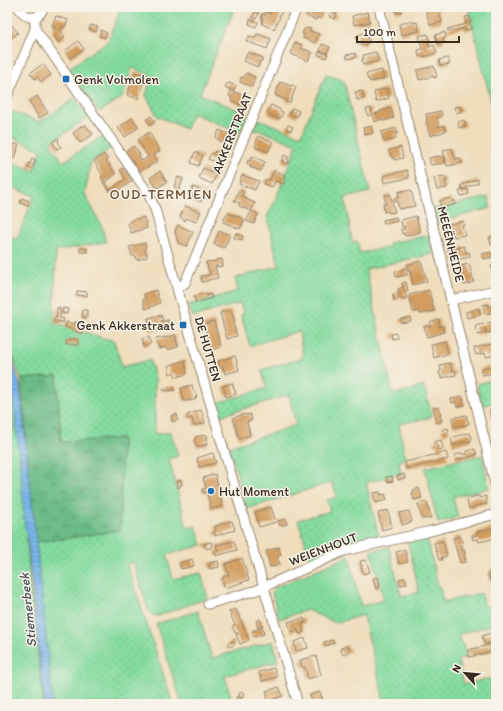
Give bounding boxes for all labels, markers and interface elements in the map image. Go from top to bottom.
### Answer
scale bar [357,18,459,44]
text: 100 m [363,25,396,39]
place label: Genk Volmolen [74,72,159,87]
marker: Genk Volmolen [61,74,71,84]
street label: AKKERSTRAAT [209,90,255,176]
district label: OUD-TERMIEN [110,186,212,203]
street label: MEEËNHEIDE [434,205,468,283]
street label: DE HUTTEN [192,315,224,383]
place label: Genk Akkerstraat [77,318,175,333]
marker: Genk Akkerstraat [178,320,188,330]
place label: Hut Moment [219,484,289,499]
marker: Hut Moment [206,486,216,496]
street label: WEIENHOUT [287,529,360,569]
water label: Stiemerbeek [16,571,40,648]
north arrow [445,653,485,693]
text: N [449,662,464,675]

